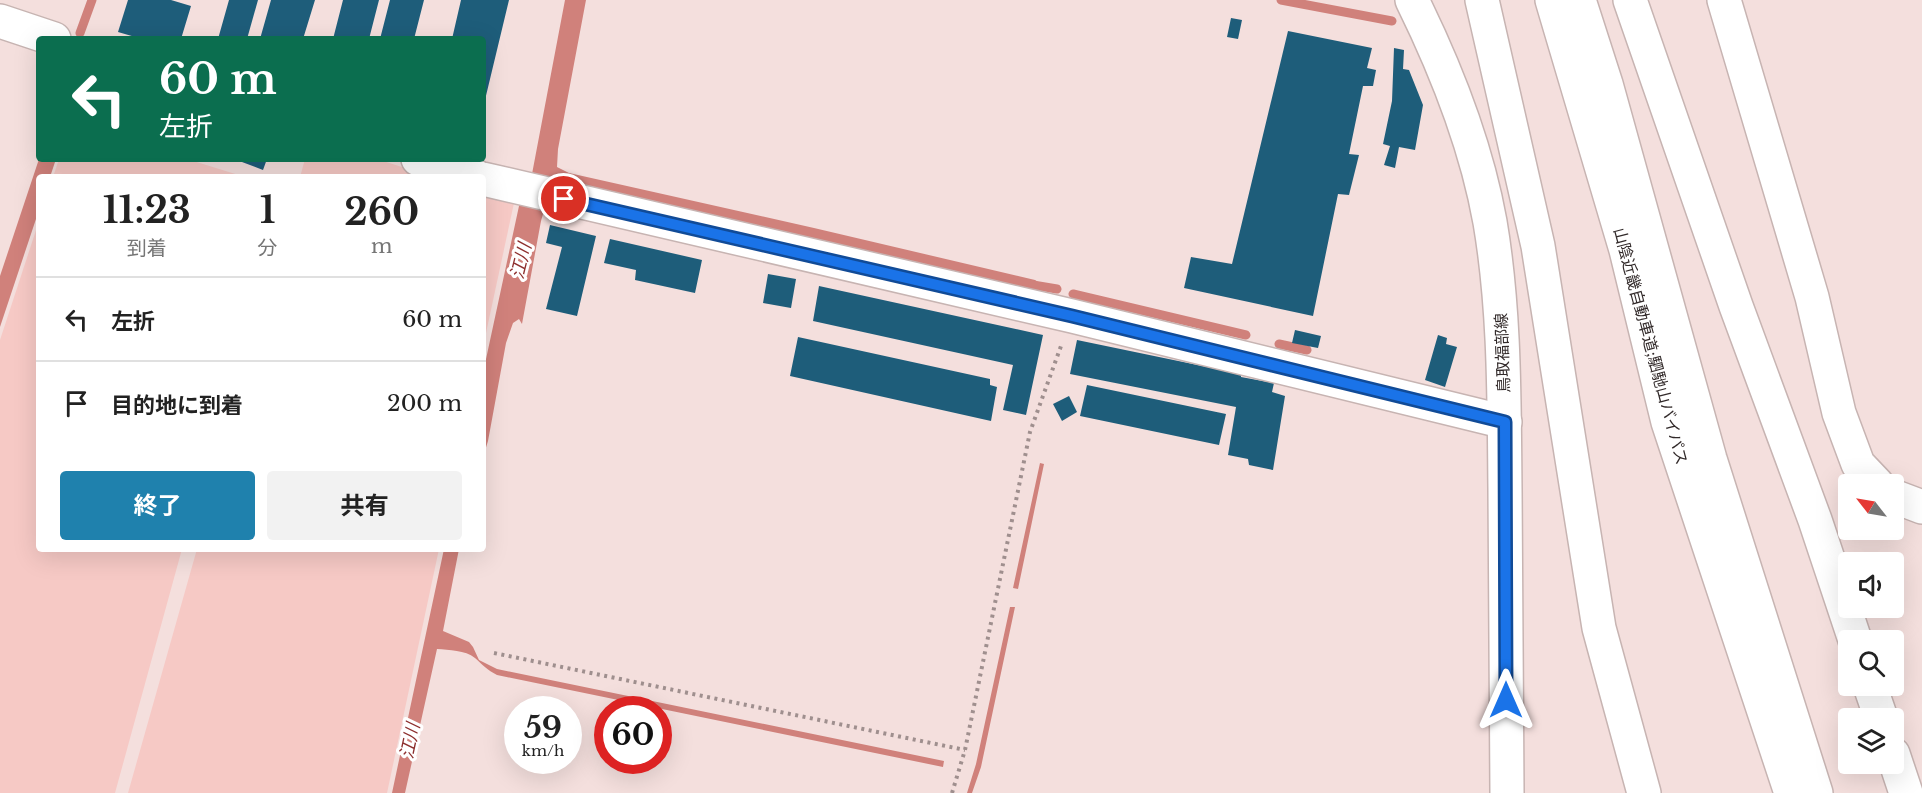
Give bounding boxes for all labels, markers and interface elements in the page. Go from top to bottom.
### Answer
text: 60 m [159,53,277,105]
icon: left [60,60,138,138]
text: 左折 [159,110,213,143]
pin [538,173,589,224]
icon: arrive [547,182,580,215]
text: 11:23 [103,188,191,233]
text: 1 [260,188,275,233]
text: 260 [344,190,419,235]
street label: 山陰近畿自動車道;駟馳山バイパス [1610,225,1692,467]
text: m [371,234,393,258]
text: 到着 [127,236,167,260]
text: 分 [258,236,278,260]
water label: 江川 [506,239,537,281]
icon: left [60,303,93,336]
text: 60 m [402,306,462,333]
text: 左折 [111,308,155,335]
street label: 鳥取福部線 [1491,313,1513,393]
icon: arrive [60,387,93,420]
text: 200 m [387,390,462,417]
text: 目的地に到着 [111,392,243,419]
button: 終了 [60,471,255,540]
button: 共有 [267,471,462,540]
north arrow [1838,474,1904,540]
map controls [1838,474,1904,774]
button: sound [1838,552,1904,618]
button: search [1838,630,1904,696]
position arrow [1474,668,1538,732]
speed limit sign: 60 [594,696,672,774]
button: layers [1838,708,1904,774]
text: 59 [524,709,562,746]
water label: 江川 [395,719,425,761]
text: km/h [522,741,564,760]

